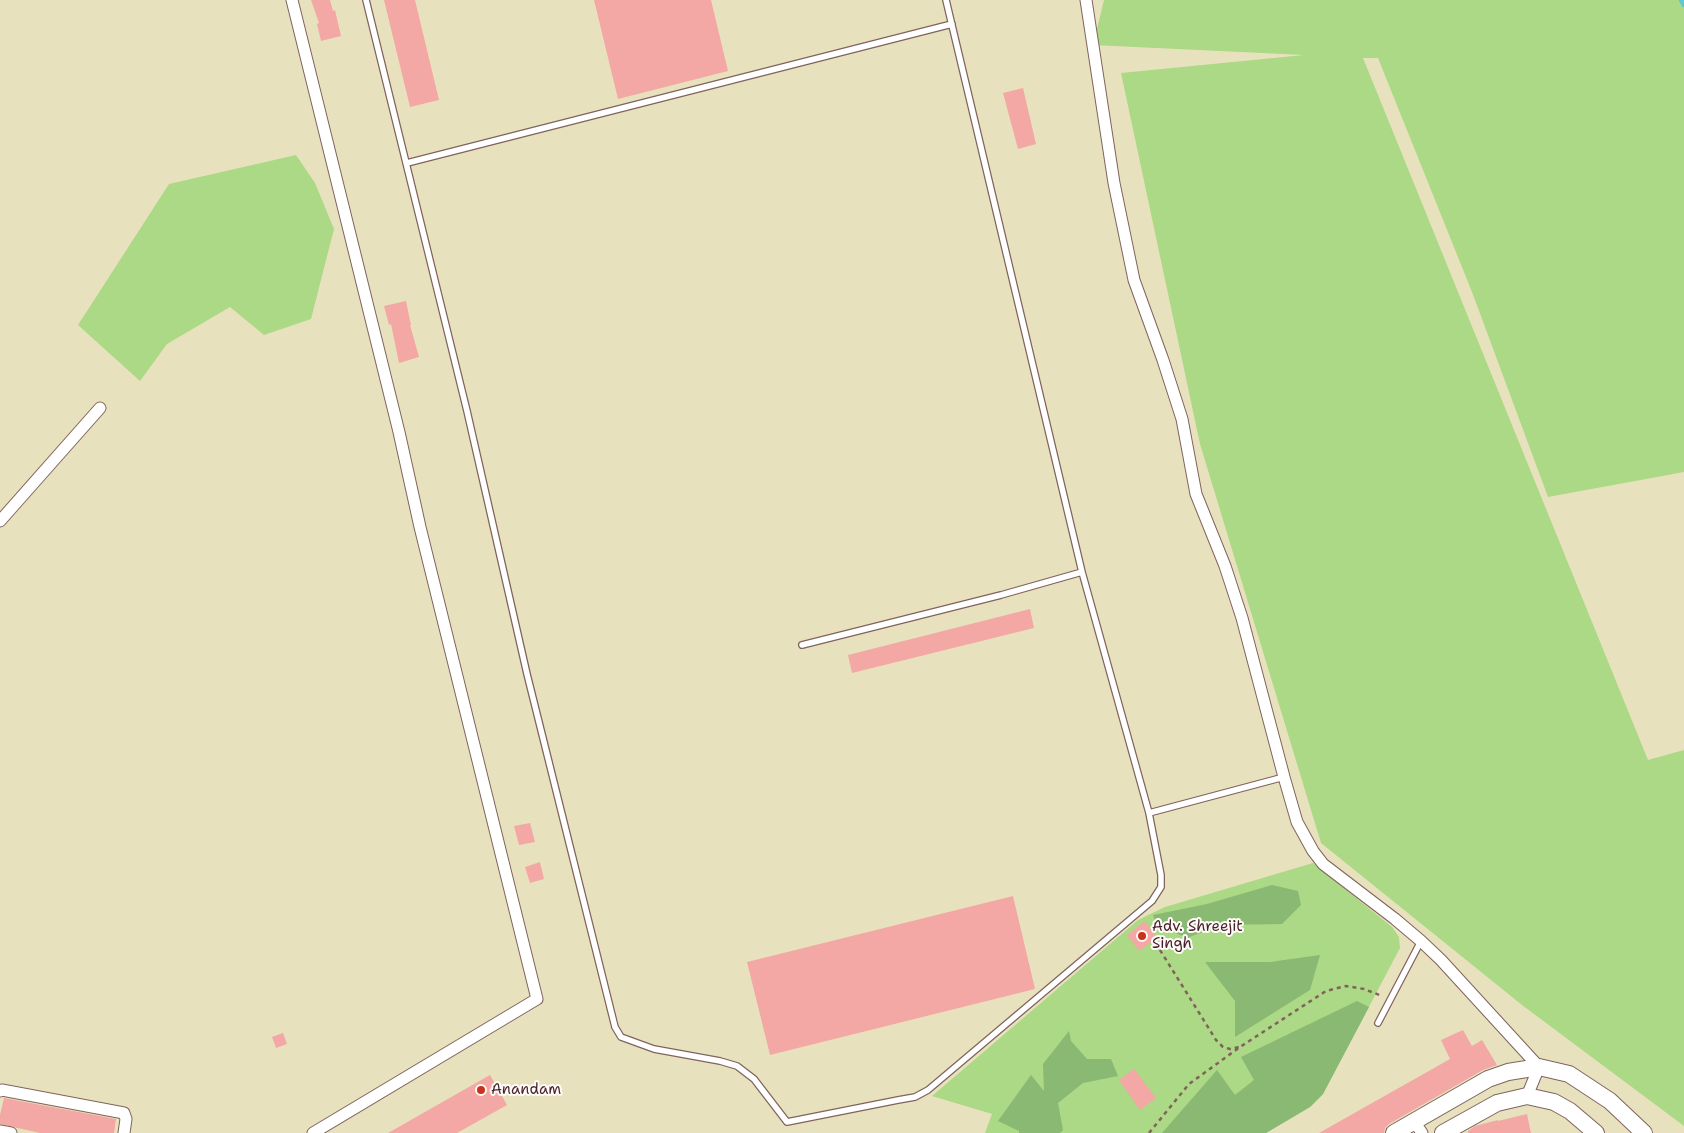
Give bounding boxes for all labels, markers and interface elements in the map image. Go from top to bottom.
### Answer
place label: Adv. Shreejit Singh [1152,918,1243,953]
marker: Adv. Shreejit Singh [1136,930,1148,942]
place label: Anandam [491,1081,561,1099]
marker: Anandam [475,1084,487,1096]

